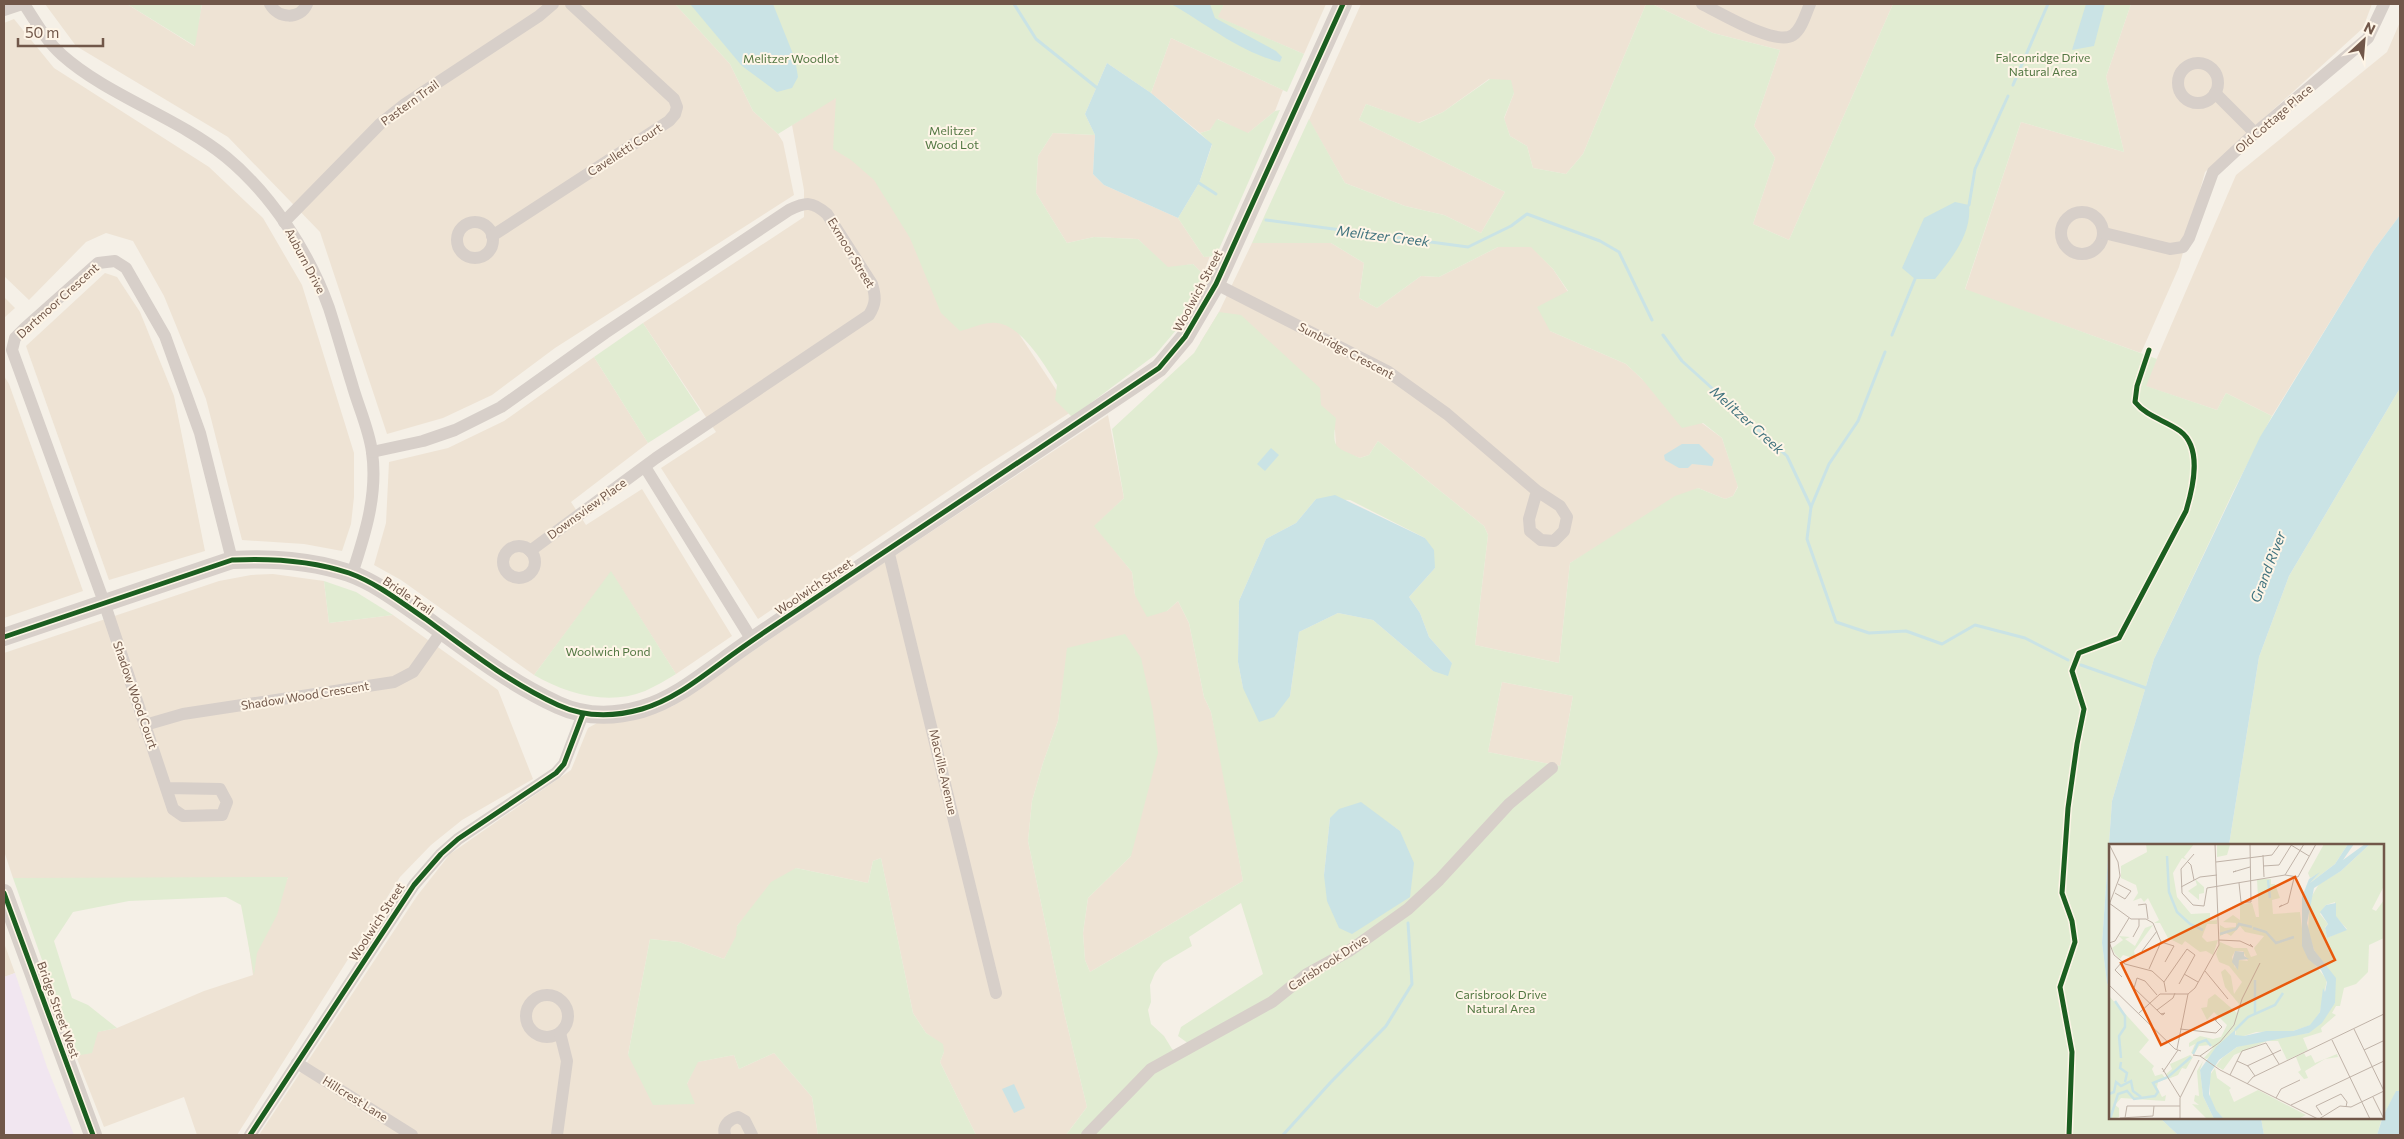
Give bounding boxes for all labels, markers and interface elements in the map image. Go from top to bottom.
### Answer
scale bar [18,15,102,47]
north arrow [2339,15,2389,65]
text: N [2361,18,2378,38]
text: 50 m [25,23,59,41]
park label: Falconridge Drive Natural Area [1996,50,2090,78]
park label: Melitzer Woodlot [743,51,839,65]
street label: Pastern Trail [378,77,441,128]
street label: Old Cottage Place [2232,81,2315,156]
street label: Cavelletti Court [585,120,664,178]
park label: Melitzer Wood Lot [925,123,979,151]
street label: Exmoor Street [825,215,878,290]
water label: Melitzer Creek [1336,221,1431,250]
street label: Auburn Drive [283,226,329,295]
street label: Woolwich Street [1170,247,1225,334]
street label: Dartmoor Crescent [13,260,101,341]
street label: Sunbridge Crescent [1296,319,1397,381]
water label: Melitzer Creek [1707,382,1788,458]
street label: Downsview Place [544,475,629,541]
water label: Grand River [2246,528,2289,605]
street label: Woolwich Street [772,555,855,617]
street label: Bridle Trail [381,573,437,617]
street label: Shadow Wood Court [111,639,161,750]
park label: Woolwich Pond [566,644,651,658]
street label: Shadow Wood Crescent [240,678,370,712]
street label: Macville Avenue [927,728,961,816]
inset map [2109,844,2384,1119]
street label: Woolwich Street [346,880,407,963]
street label: Carisbrook Drive [1285,931,1370,993]
street label: Bridge Street West [35,959,83,1060]
park label: Carisbrook Drive Natural Area [1455,987,1547,1015]
street label: Hillcrest Lane [320,1073,391,1124]

